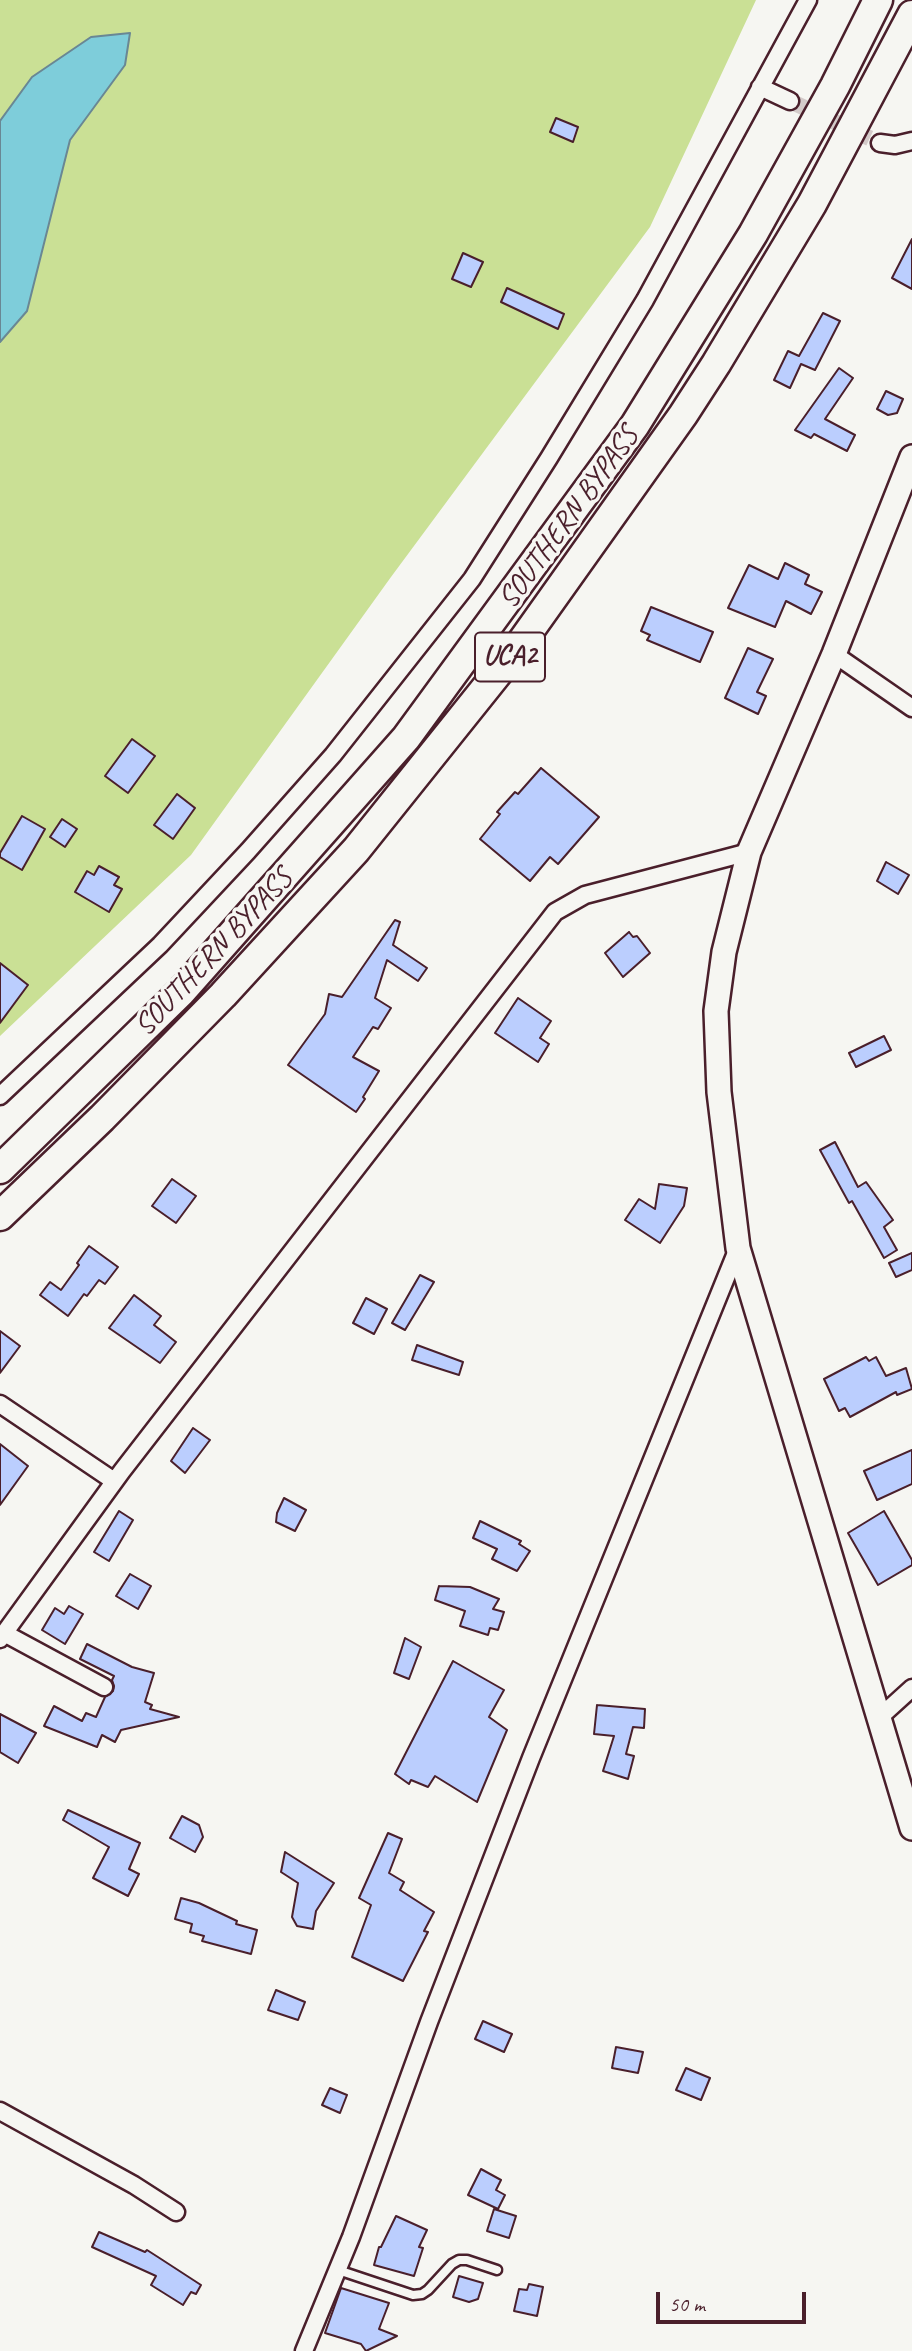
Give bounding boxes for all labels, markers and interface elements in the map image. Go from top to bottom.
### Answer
street label: SOUTHERN BYPASS [491,420,647,616]
road number: UCA2 [475,632,545,682]
street label: SOUTHERN BYPASS [127,862,301,1044]
scale bar [660,2278,810,2322]
text: 50 m [669,2291,705,2317]

